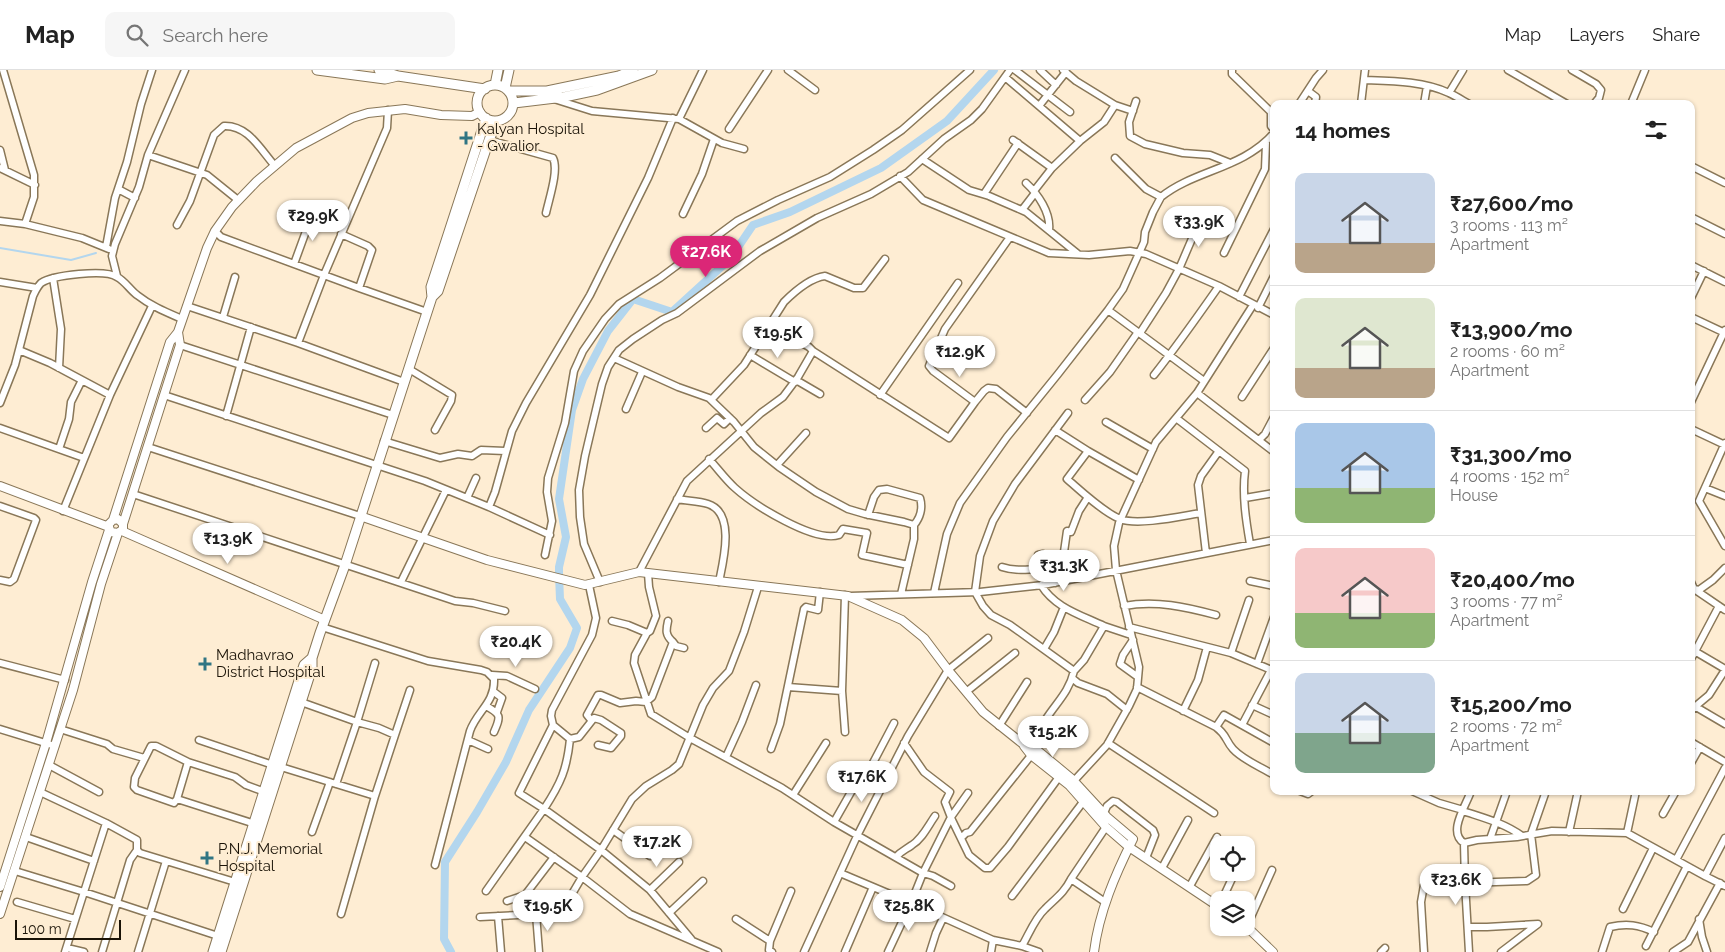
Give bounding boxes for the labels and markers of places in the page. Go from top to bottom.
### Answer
place label: Kalyan Hospital - Gwalior [477,120,585,155]
marker: Kalyan Hospital - Gwalior [459,131,473,145]
pin: ₹29.9K [272,200,354,242]
pin: ₹33.9K [1158,206,1240,248]
pin: ₹27.6K [665,236,747,278]
pin: ₹19.5K [737,316,819,359]
pin: ₹12.9K [919,336,1001,378]
pin: ₹13.9K [187,522,269,565]
pin: ₹31.3K [1023,550,1105,592]
pin: ₹20.4K [475,626,557,668]
place label: Madhavrao District Hospital [216,646,326,681]
marker: Madhavrao District Hospital [198,657,212,671]
pin: ₹15.2K [1012,716,1094,758]
pin: ₹17.6K [821,760,903,803]
pin: ₹17.2K [616,826,698,868]
place label: P.N.J. Memorial Hospital [218,840,323,875]
marker: P.N.J. Memorial Hospital [200,851,214,865]
pin: ₹23.6K [1415,864,1497,906]
pin: ₹19.5K [507,890,589,932]
pin: ₹25.8K [868,890,950,932]

